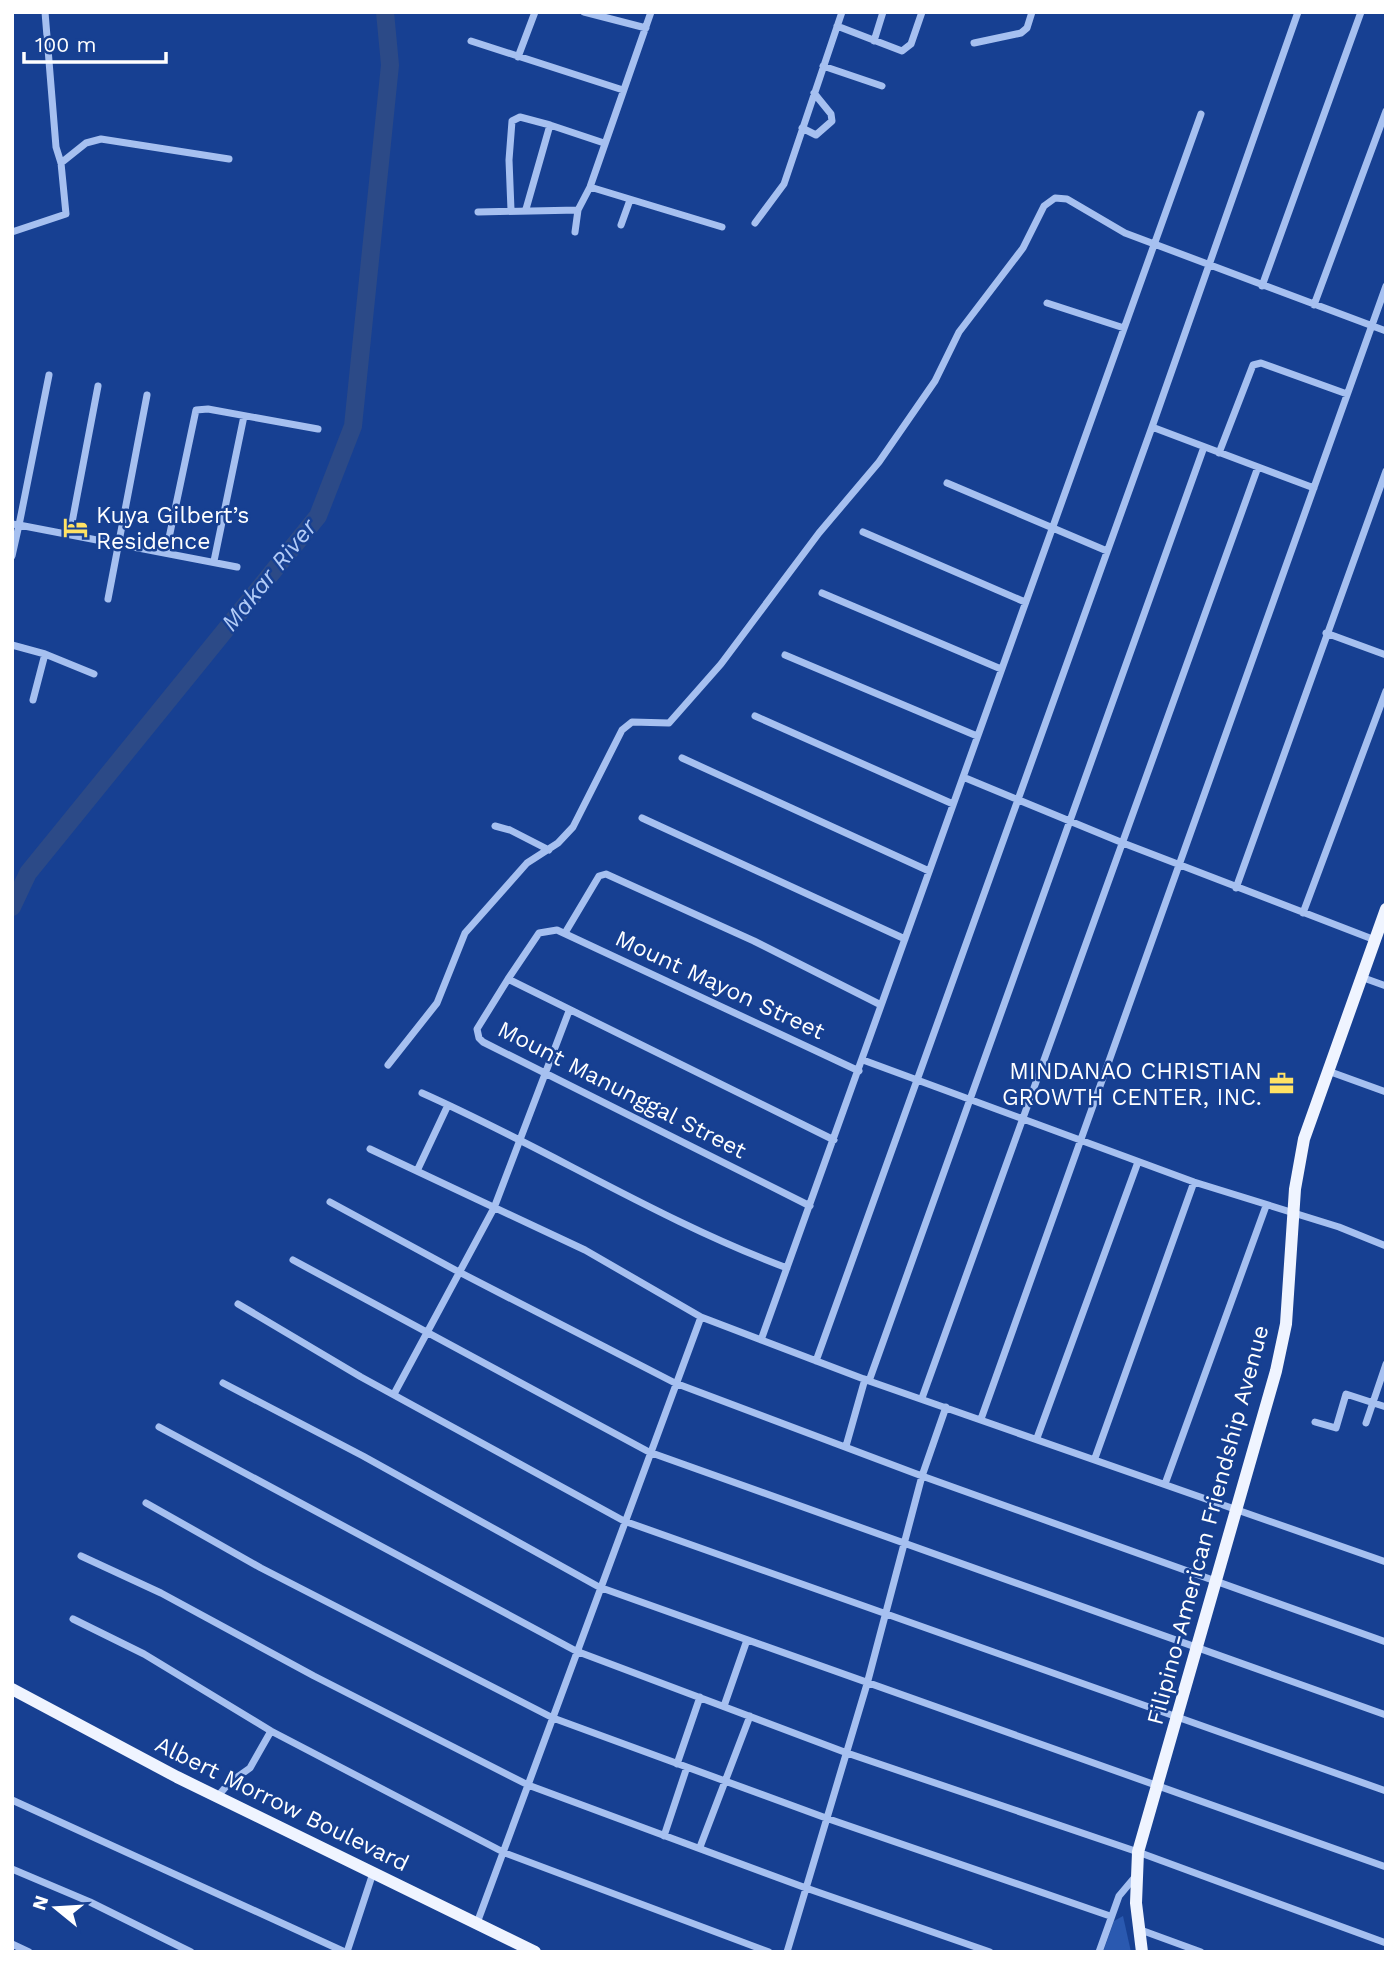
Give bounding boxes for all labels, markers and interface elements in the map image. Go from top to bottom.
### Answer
scale bar [24,21,166,65]
text: 100 m [35,32,97,57]
place label: Kuya Gilbert’s Residence [96,502,249,555]
water label: Makar River [215,512,324,636]
hotel icon: Kuya Gilbert’s Residence [62,514,90,542]
street label: Mount Mayon Street [611,925,829,1046]
street label: Mount Manunggal Street [493,1016,751,1165]
place label: MINDANAO CHRISTIAN GROWTH CENTER, INC. [1002,1058,1262,1111]
office icon: MINDANAO CHRISTIAN GROWTH CENTER, INC. [1268,1070,1296,1098]
street label: Filipino-American Friendship Avenue [1142,1322,1274,1728]
street label: Albert Morrow Boulevard [151,1731,413,1877]
north arrow [21,1873,91,1943]
text: N [27,1893,53,1913]

